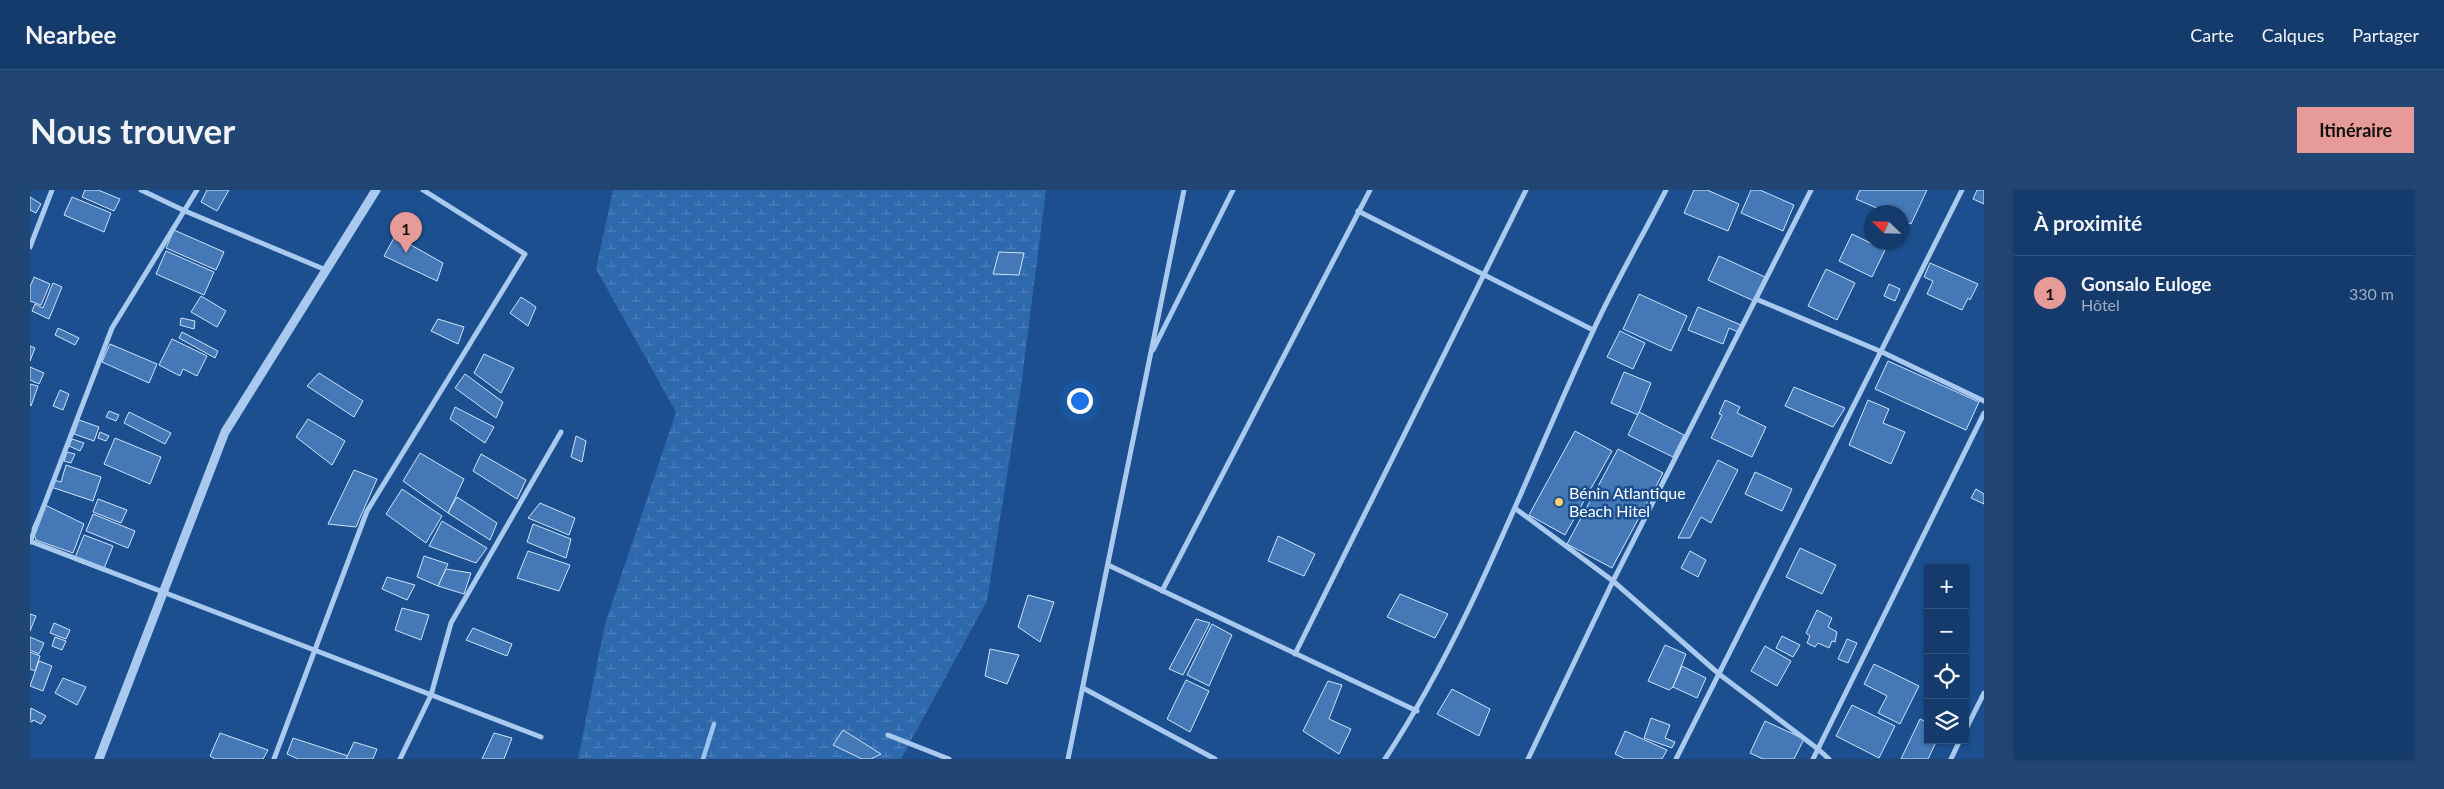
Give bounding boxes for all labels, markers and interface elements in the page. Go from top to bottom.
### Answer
text: Nearbee [25,20,116,49]
text: Carte [2190,24,2234,46]
text: Calques [2262,24,2324,46]
text: Partager [2352,24,2419,46]
button: Itinéraire [2297,107,2414,153]
text: Nous trouver [30,109,235,151]
north arrow [1864,205,1909,250]
text: À proximité [2034,210,2142,235]
pin: 1 [390,212,422,253]
text: Gonsalo Euloge [2081,272,2211,295]
text: 1 [2045,284,2055,303]
text: 330 m [2349,284,2394,303]
text: Hôtel [2081,295,2120,314]
your location [1067,388,1093,414]
place label: Bénin Atlantique Beach Hitel [1569,483,1686,520]
marker: Bénin Atlantique Beach Hitel [1553,496,1565,508]
map controls [1924,564,1969,744]
button: + [1924,564,1969,609]
button: − [1924,609,1969,654]
button: locate [1924,654,1969,699]
button: layers [1924,699,1969,744]

